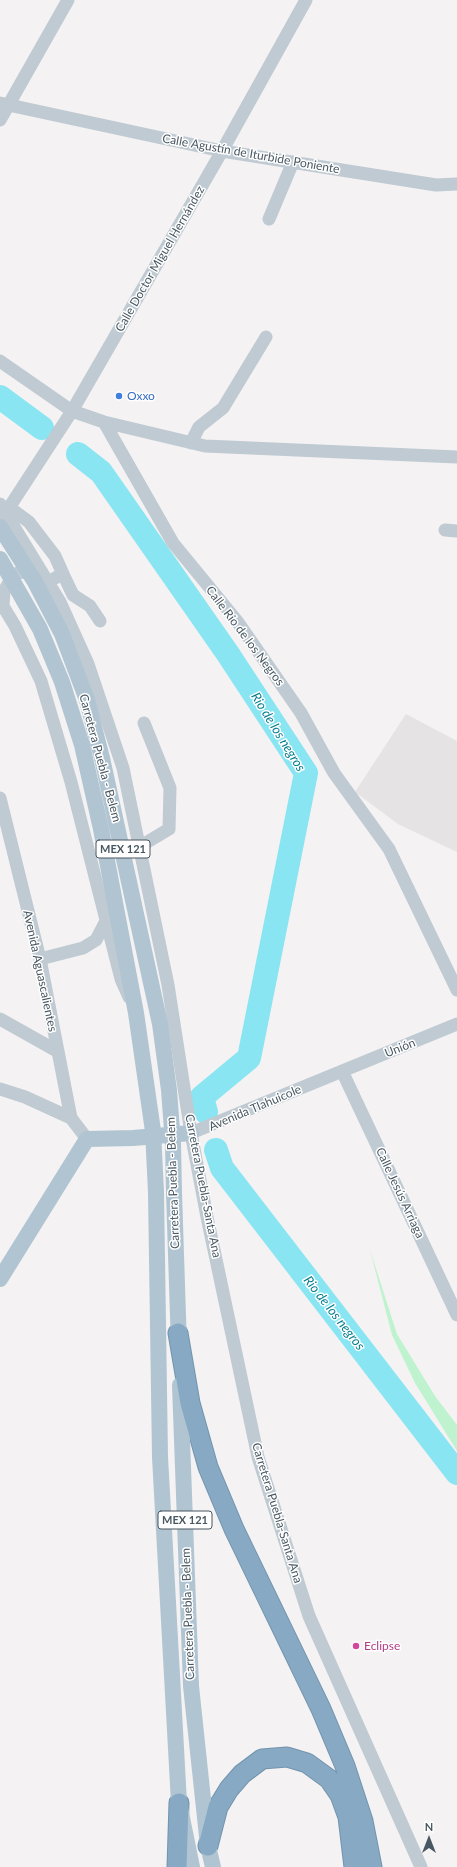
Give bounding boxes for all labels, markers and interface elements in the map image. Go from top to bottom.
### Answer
street label: Calle Agustín de Iturbide Poniente [161,131,341,177]
street label: Calle Doctor Miguel Hernández [112,184,208,334]
place label: Oxxo [127,389,155,403]
marker: Oxxo [114,391,124,401]
street label: Calle Río de los Negros [203,583,287,689]
water label: Rio de los negros [248,690,308,774]
street label: Carretera Puebla - Belem [76,692,124,824]
road number: MEX 121 [96,840,150,858]
street label: Avenida Aguascalientes [20,909,60,1033]
street label: Unión [383,1035,417,1061]
street label: Avenida Tlahuicole [207,1082,303,1134]
street label: Carretera Puebla-Santa Ana [182,1113,224,1259]
street label: Carretera Puebla - Belem [164,1117,182,1249]
street label: Calle Jesús Arriaga [373,1145,427,1241]
water label: Rio de los negros [300,1273,368,1353]
street label: Carretera Puebla-Santa Ana [249,1441,305,1585]
road number: MEX 121 [158,1511,212,1529]
street label: Carretera Puebla - Belem [179,1548,197,1680]
place label: Eclipse [364,1639,400,1653]
marker: Eclipse [351,1641,361,1651]
north arrow [409,1819,449,1859]
text: N [425,1820,433,1833]

